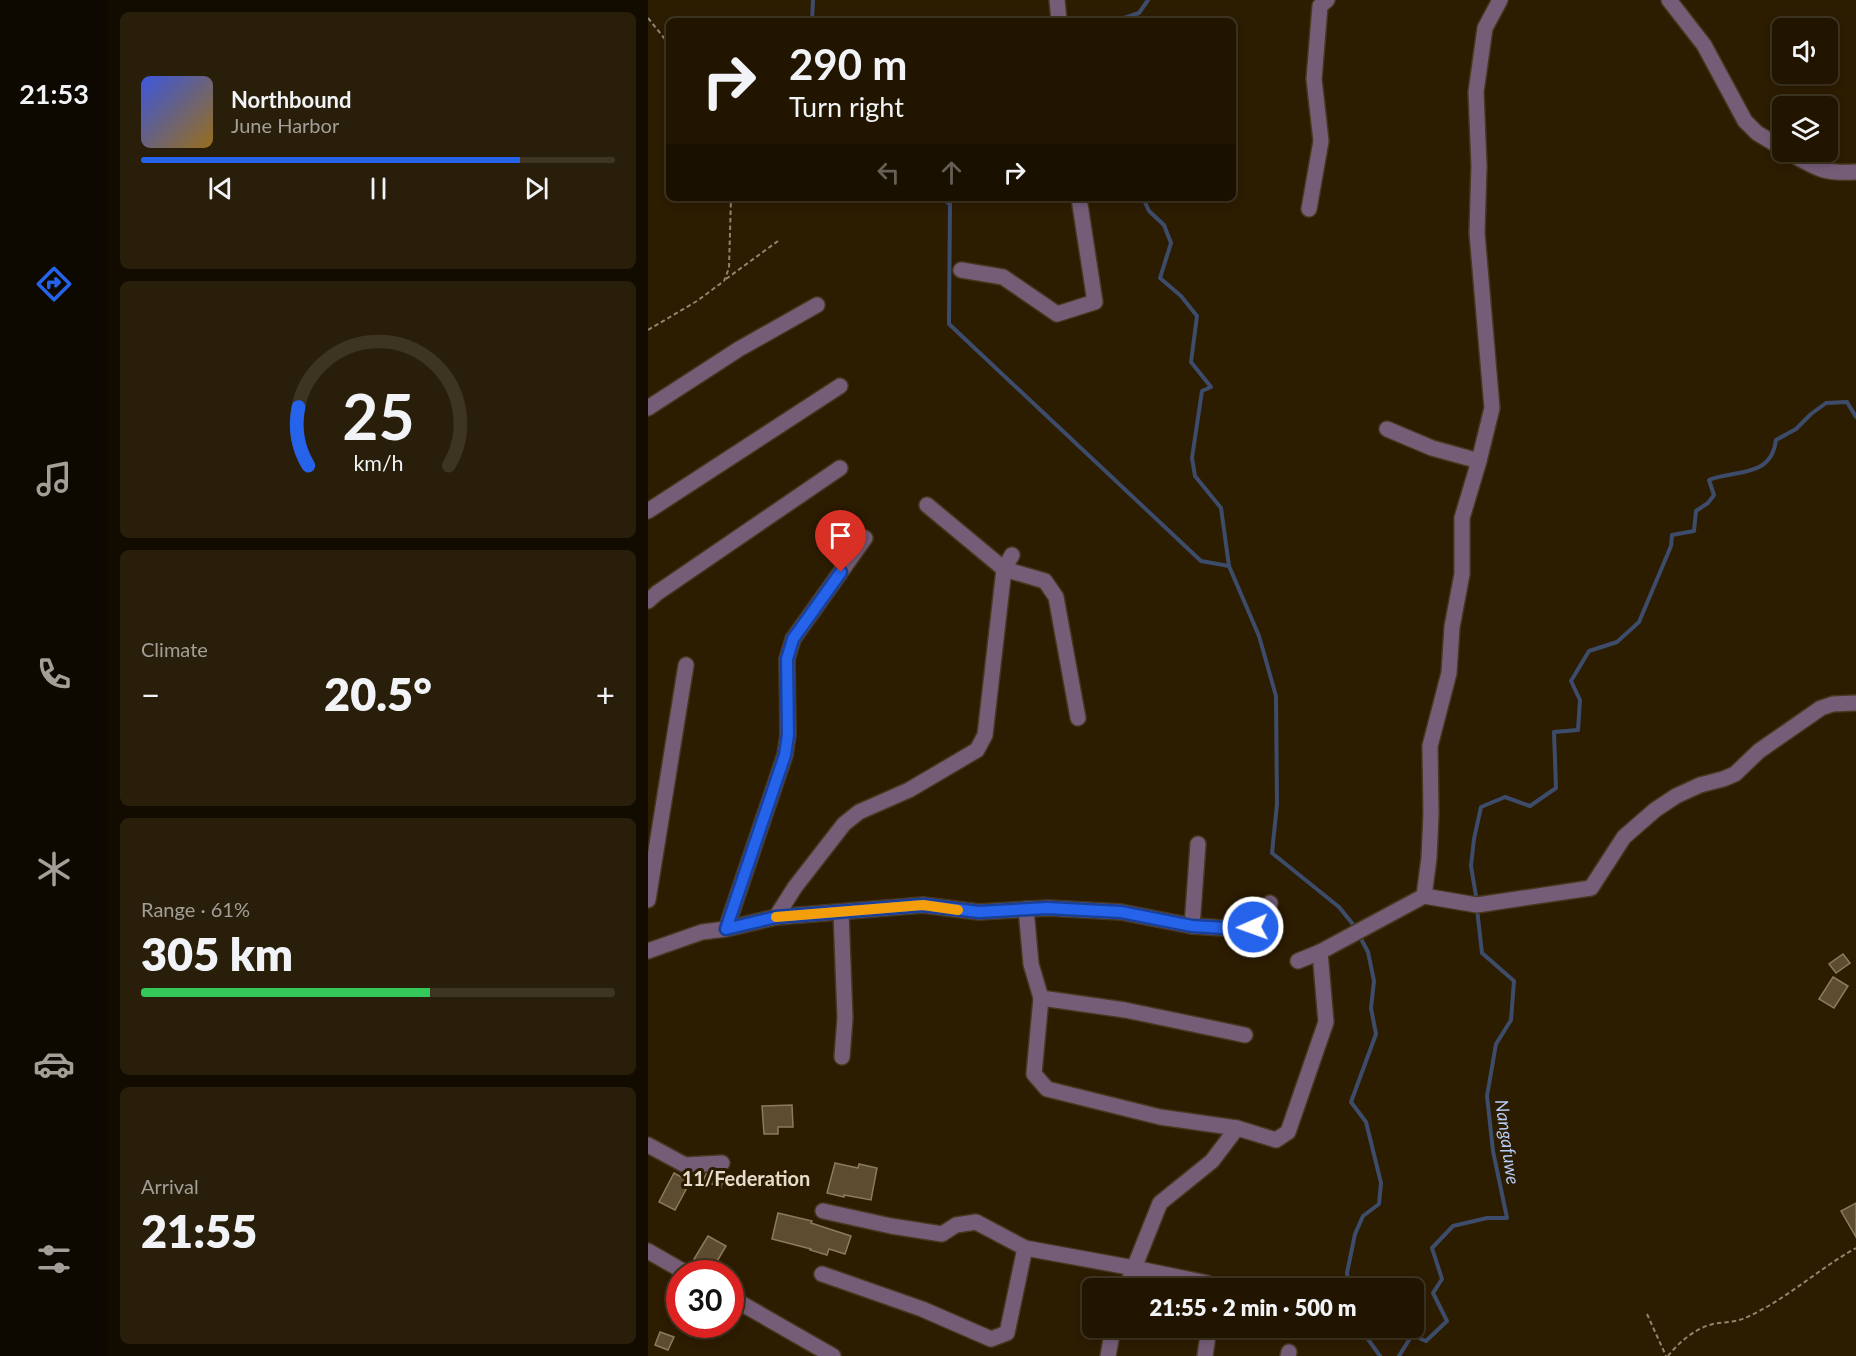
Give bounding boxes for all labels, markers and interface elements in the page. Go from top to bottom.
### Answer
map controls [1772,18,1838,162]
button: sound [1772,18,1838,84]
text: 290 m [789,39,907,89]
icon: right [690,42,768,120]
text: 21:53 [19,77,89,110]
text: Northbound [231,86,351,113]
text: Turn right [789,90,904,123]
button: layers [1772,96,1838,162]
text: June Harbor [231,113,339,137]
icon: left [872,156,905,189]
icon: ahead [935,156,968,189]
icon: right [998,156,1031,189]
icon: previous [204,172,237,205]
icon: pause [362,172,395,205]
icon: next [520,172,553,205]
icon: directions [33,263,75,305]
text: 25 [342,378,414,453]
text: km/h [353,451,403,477]
icon: music [33,458,75,500]
pin [815,510,866,572]
icon: arrive [824,519,857,552]
text: Climate [141,637,208,661]
icon: phone [33,653,75,695]
text: 20.5° [324,667,432,721]
text: − [141,674,160,714]
text: + [596,674,615,714]
icon: climate [33,848,75,890]
position arrow [1221,895,1285,959]
text: Range · 61% [141,897,250,921]
text: 305 km [141,927,293,981]
icon: car [33,1043,75,1085]
water label: Nangafuwe [1491,1098,1525,1186]
district label: 11/Federation [682,1166,810,1190]
text: Arrival [141,1174,199,1198]
text: 21:55 [141,1204,257,1258]
icon: filters [33,1238,75,1280]
speed limit sign: 30 [666,1260,744,1338]
text: 21:55 · 2 min · 500 m [1150,1294,1356,1321]

